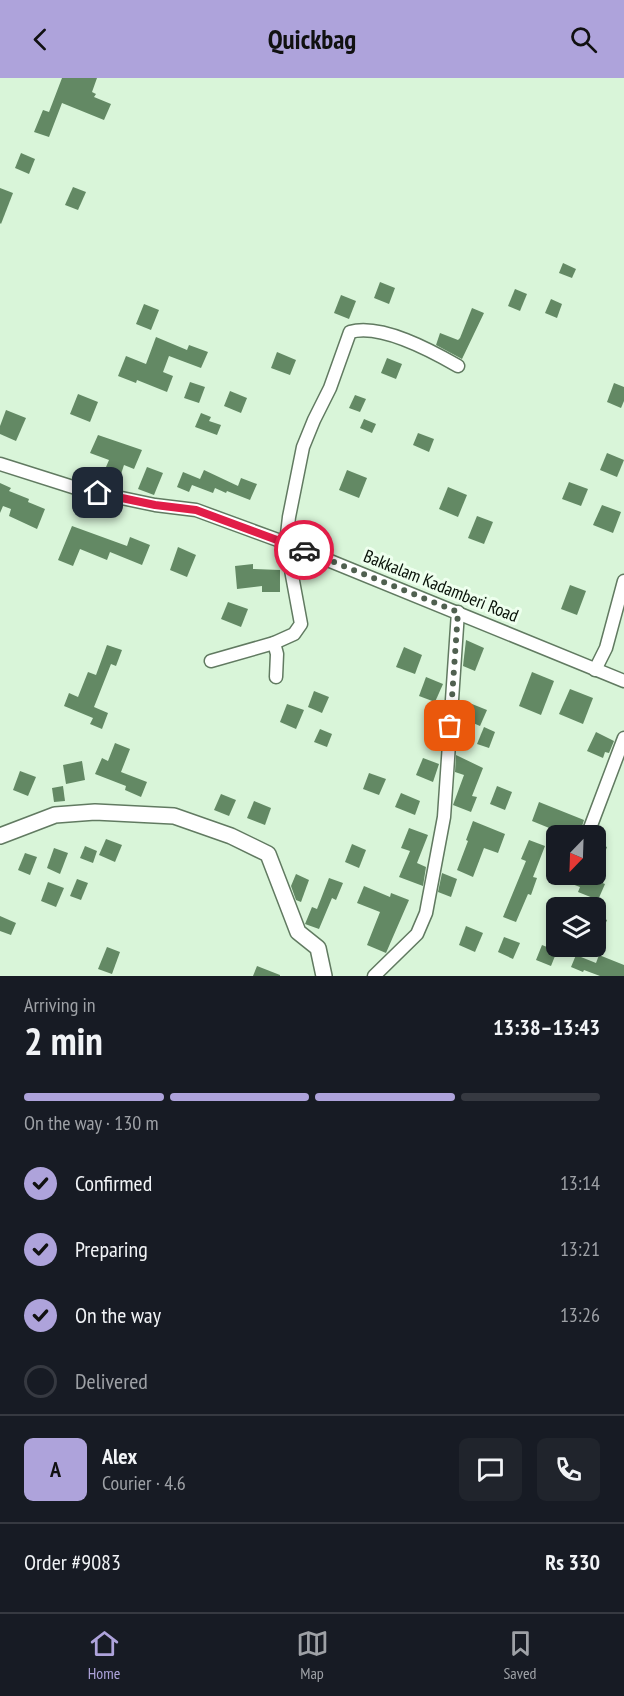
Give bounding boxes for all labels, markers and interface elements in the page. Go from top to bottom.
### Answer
text: Quickbag [268,22,356,56]
icon: back [24,23,57,56]
icon: search [567,23,600,56]
pin [72,467,123,518]
icon: home [81,476,114,509]
courier [274,520,334,580]
icon: car [288,534,321,567]
street label: Bakkalam Kadamberi Road [360,544,522,627]
pin [424,700,475,751]
icon: bag [433,709,466,742]
north arrow [546,825,606,885]
map controls [546,825,606,957]
button: layers [546,897,606,957]
text: Arriving in [24,992,96,1018]
text: 13:38–13:43 [493,1013,600,1041]
text: 2 min [24,1015,103,1066]
text: On the way · 130 m [24,1110,159,1136]
icon: check [24,1167,57,1200]
text: Confirmed [75,1169,152,1197]
text: 13:14 [560,1170,600,1196]
icon: check [24,1233,57,1266]
text: Preparing [75,1235,148,1263]
text: 13:21 [560,1236,600,1262]
icon: check [24,1299,57,1332]
text: On the way [75,1301,161,1329]
text: 13:26 [560,1302,600,1328]
text: Delivered [75,1367,148,1395]
button: chat [459,1438,522,1501]
button: phone [537,1438,600,1501]
text: Alex [102,1442,137,1470]
text: A [50,1455,61,1483]
text: Courier · 4.6 [102,1470,186,1496]
text: Order #9083 [24,1548,121,1576]
text: Rs 330 [545,1548,600,1576]
tab: Home [88,1627,121,1683]
tab: Map [296,1627,329,1683]
tab: Saved [504,1627,537,1683]

